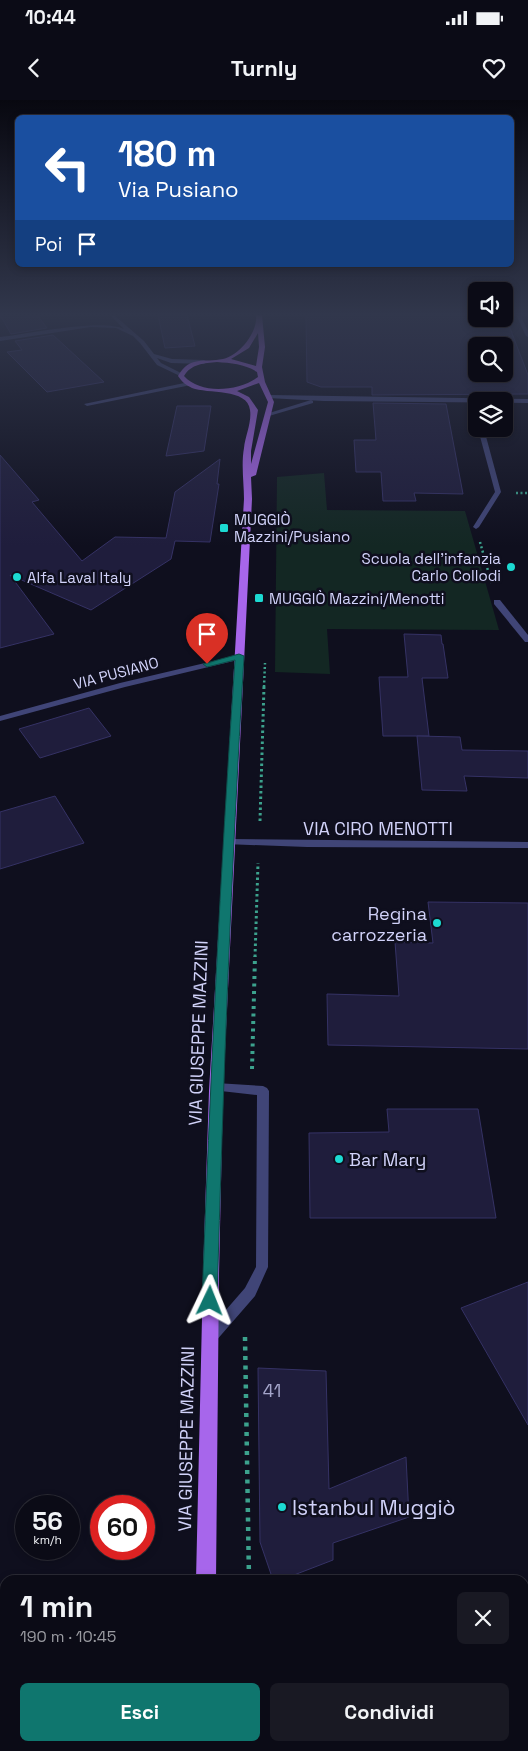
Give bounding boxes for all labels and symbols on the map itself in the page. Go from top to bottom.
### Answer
place label: MUGGIÒ Mazzini/Pusiano [234,510,350,546]
marker: MUGGIÒ Mazzini/Pusiano [218,522,230,534]
place label: Scuola dell'infanzia Carlo Collodi [361,549,501,585]
marker: Scuola dell'infanzia Carlo Collodi [505,561,517,573]
place label: Alfa Laval Italy [27,568,132,587]
marker: Alfa Laval Italy [11,571,23,583]
place label: MUGGIÒ Mazzini/Menotti [269,589,444,608]
marker: MUGGIÒ Mazzini/Menotti [253,592,265,604]
pin [186,613,228,664]
street label: VIA PUSIANO [71,653,161,693]
street label: VIA CIRO MENOTTI [303,817,453,840]
place label: Regina carrozzeria [331,902,427,946]
marker: Regina carrozzeria [431,917,443,929]
street label: VIA GIUSEPPE MAZZINI [183,940,213,1126]
place label: Bar Mary [349,1148,426,1171]
marker: Bar Mary [333,1153,345,1165]
position arrow [183,1274,235,1326]
street label: VIA GIUSEPPE MAZZINI [173,1346,199,1532]
house number: 41 [263,1379,281,1402]
place label: Istanbul Muggiò [292,1494,456,1521]
speed limit sign: 60 [90,1495,155,1560]
marker: Istanbul Muggiò [276,1501,288,1513]

